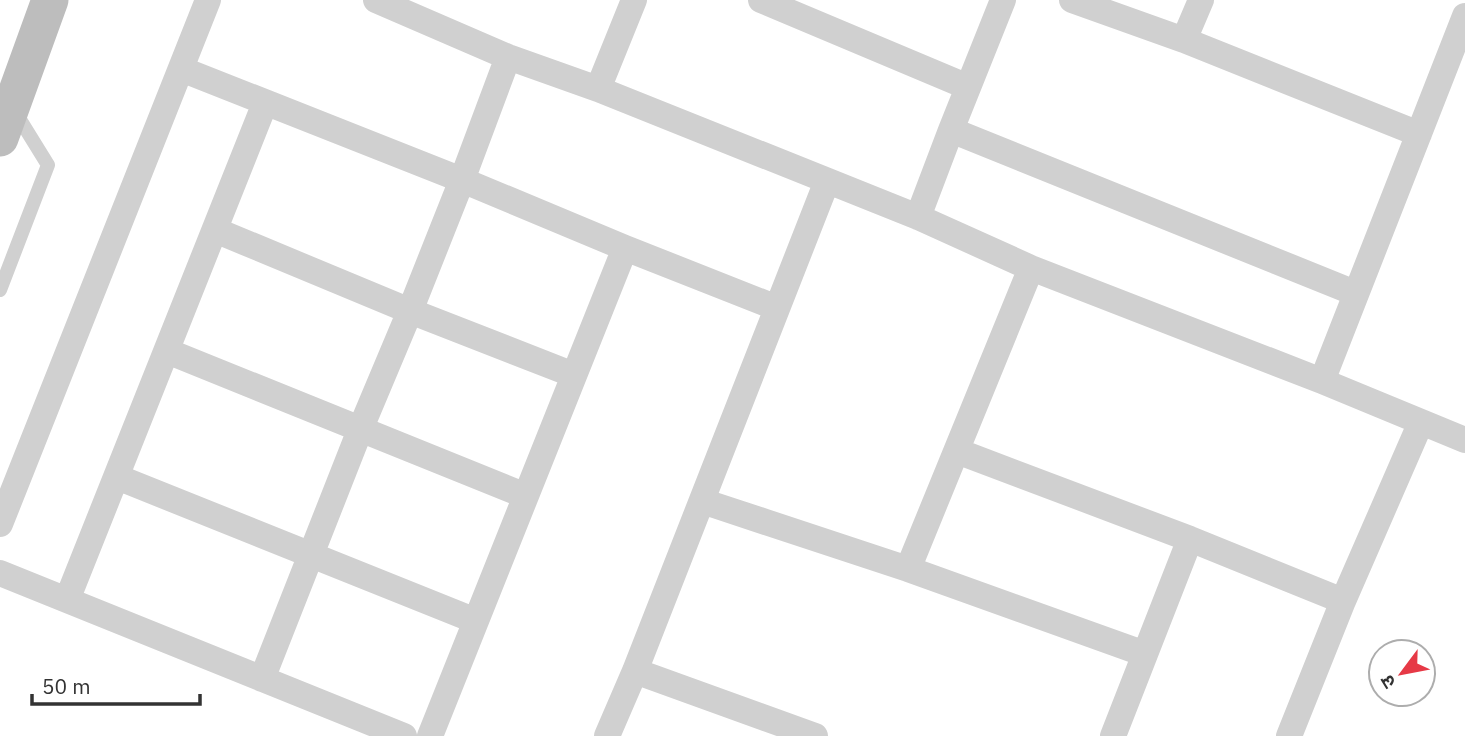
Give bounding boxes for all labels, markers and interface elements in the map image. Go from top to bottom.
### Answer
north arrow [1367,638,1437,708]
scale bar [32,662,200,706]
text: उ [1374,670,1401,693]
text: 50 m [42,672,91,700]

